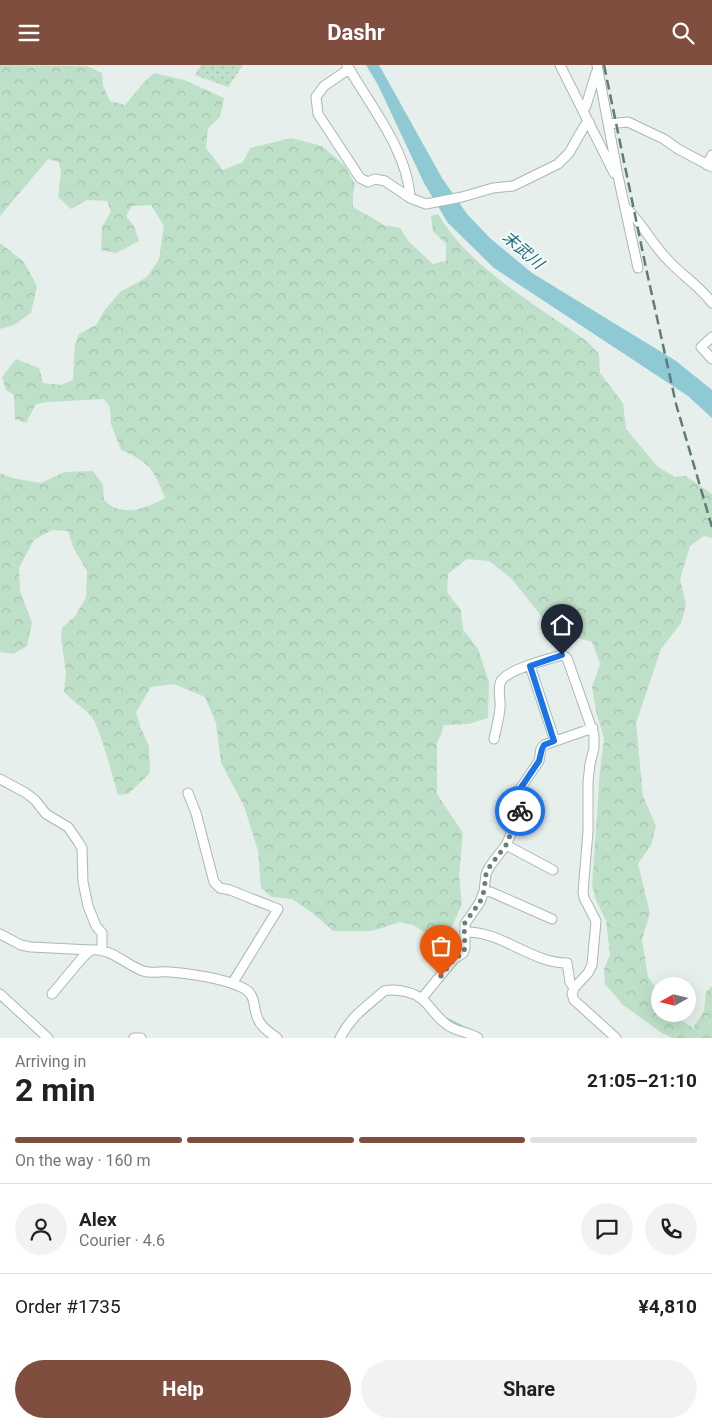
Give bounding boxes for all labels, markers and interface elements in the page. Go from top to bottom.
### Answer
icon: menu [15,19,43,47]
icon: search [669,19,697,47]
text: Dashr [327,20,385,45]
water label: 末武川 [499,227,549,274]
pin [541,604,583,655]
icon: home [548,611,576,639]
courier [495,786,545,836]
icon: bike [506,797,534,825]
pin [420,925,462,976]
icon: bag [427,932,455,960]
north arrow [651,977,696,1023]
map controls [651,977,696,1022]
text: Arriving in [15,1052,86,1071]
text: 21:05–21:10 [587,1069,697,1092]
text: 2 min [15,1071,95,1109]
text: On the way · 160 m [15,1151,151,1170]
button: person [15,1203,67,1255]
button: chat [581,1203,633,1255]
button: phone [645,1203,697,1255]
text: Alex [79,1208,117,1231]
text: Courier · 4.6 [79,1231,165,1250]
text: Order #1735 [15,1295,121,1318]
text: ¥4,810 [639,1295,697,1318]
button: Help [15,1360,351,1418]
button: Share [361,1360,697,1418]

